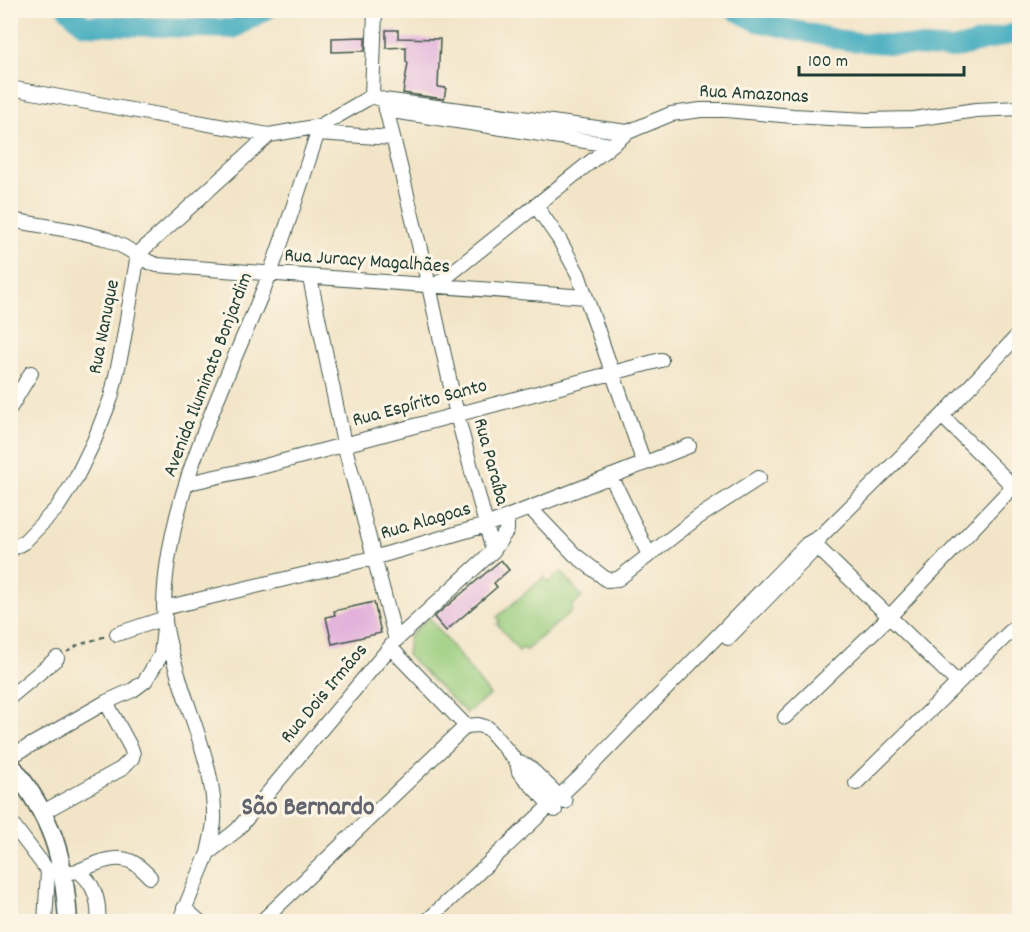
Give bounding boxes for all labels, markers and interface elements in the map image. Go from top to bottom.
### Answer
scale bar [799,39,964,77]
text: 100 m [808,50,848,75]
street label: Rua Amazonas [698,78,810,112]
street label: Rua Juracy Magalhães [283,242,451,282]
street label: Avenida Iluminato Bonjardim [157,269,261,481]
street label: Rua Nanuque [82,277,128,377]
street label: Rua Espírito Santo [350,373,491,435]
street label: Rua Paraíba [465,415,515,509]
street label: Rua Alagoas [378,496,474,548]
street label: Rua Dois Irmãos [275,638,375,750]
district label: São Bernardo [242,790,375,827]

